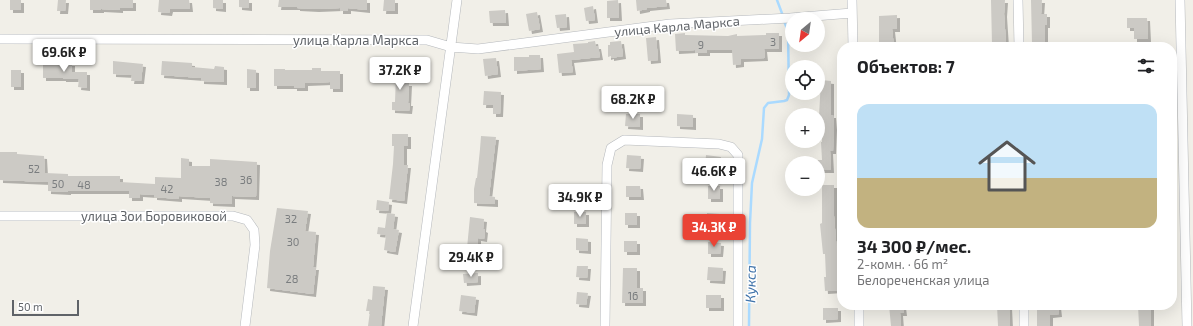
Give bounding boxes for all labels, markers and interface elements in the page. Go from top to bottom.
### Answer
north arrow [785,12,825,52]
map controls [785,12,825,196]
street label: улица Карла Маркса [614,13,740,39]
street label: улица Карла Маркса [293,32,419,48]
house number: 3 [770,35,776,48]
house number: 9 [698,38,704,51]
pin: 69.6K ₽ [27,39,101,73]
text: 69.6K ₽ [42,44,86,60]
icon: filters [1135,55,1157,77]
text: Объектов: 7 [857,56,955,76]
pin: 37.2K ₽ [363,57,437,91]
button: locate [785,60,825,100]
text: 37.2K ₽ [378,62,422,78]
pin: 68.2K ₽ [596,86,670,120]
text: 68.2K ₽ [610,91,656,107]
button: + [785,108,825,148]
icon: home [971,130,1043,202]
button: − [785,156,825,196]
pin: 46.6K ₽ [677,158,751,192]
house number: 52 [28,162,40,175]
text: 46.6K ₽ [691,163,737,179]
house number: 36 [240,173,252,186]
house number: 38 [215,175,227,188]
house number: 50 [52,177,64,190]
house number: 48 [77,178,91,191]
house number: 42 [161,182,173,195]
pin: 34.9K ₽ [543,184,617,218]
text: 34.9K ₽ [557,189,603,205]
street label: улица Зои Боровиковой [81,208,227,224]
house number: 32 [285,212,297,225]
pin: 34.3K ₽ [677,214,751,248]
text: 34.3K ₽ [692,219,736,235]
house number: 30 [287,235,299,248]
text: 34 300 ₽/мес. [857,236,971,256]
pin: 29.4K ₽ [434,244,508,278]
text: 29.4K ₽ [448,249,494,265]
text: 2-комн. · 66 m² [857,256,948,272]
water label: Кукса [741,265,759,303]
house number: 28 [286,272,298,285]
text: Белореченская улица [857,272,989,288]
house number: 16 [628,289,638,302]
scale bar [12,298,79,317]
text: 50 m [18,300,43,313]

